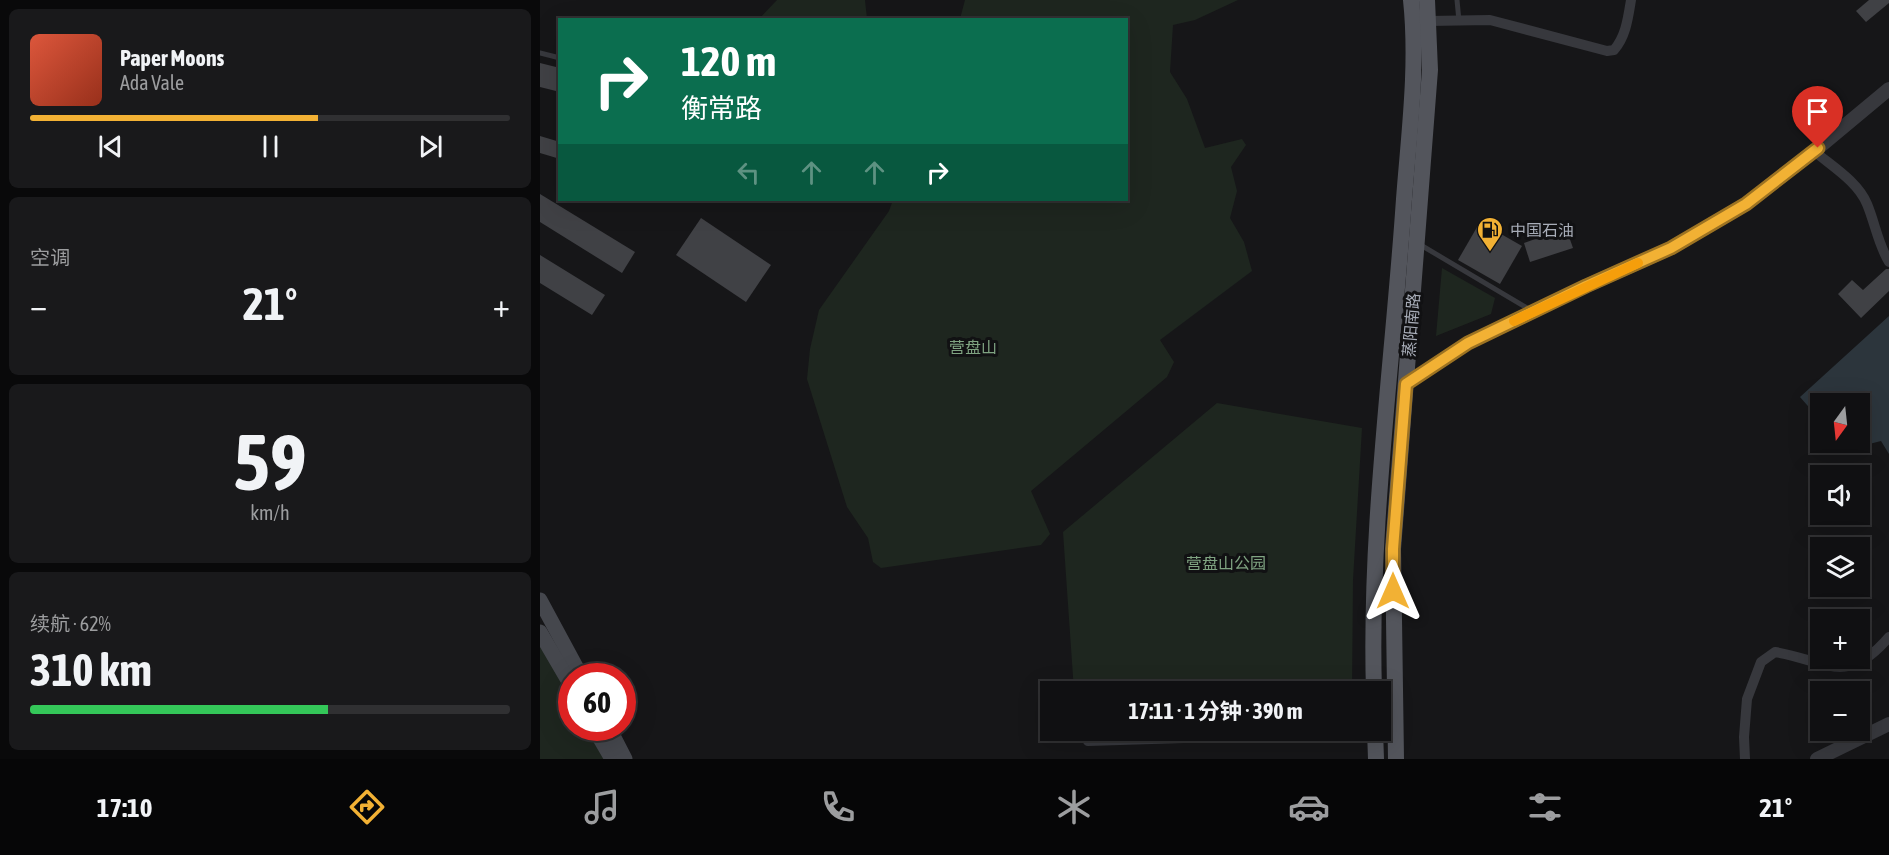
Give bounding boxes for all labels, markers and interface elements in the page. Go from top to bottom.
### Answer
text: 120 m [681,37,776,85]
icon: right [582,42,660,120]
text: Paper Moons [120,45,224,71]
text: Ada Vale [120,71,184,94]
pin [1792,86,1843,148]
text: 衡常路 [681,93,762,124]
icon: arrive [1801,95,1834,128]
icon: previous [94,130,127,163]
icon: pause [254,130,287,163]
icon: next [414,130,447,163]
icon: left [732,156,765,189]
icon: ahead [795,156,828,189]
icon: ahead [858,156,891,189]
icon: right [921,156,954,189]
fuel station icon: 中国石油 [1475,215,1505,253]
place label: 中国石油 [1510,221,1574,239]
text: 空调 [30,246,70,269]
text: 21° [243,278,297,330]
text: − [30,286,47,324]
text: + [493,286,510,324]
street label: 蒸阳南路 [1399,292,1423,358]
park label: 营盘山 [949,338,997,356]
north arrow [1810,393,1870,453]
map controls [1810,393,1870,741]
text: 59 [233,417,307,507]
button: sound [1810,465,1870,525]
text: km/h [250,501,290,524]
button: layers [1810,537,1870,597]
park label: 营盘山公园 [1186,554,1266,572]
position arrow [1361,559,1425,623]
button: + [1810,609,1870,669]
text: 续航 · 62% [30,612,111,635]
text: 310 km [30,644,152,696]
speed limit sign: 60 [558,663,636,741]
button: − [1810,681,1870,741]
text: 17:11 · 1 分钟 · 390 m [1129,698,1302,724]
icon: directions [346,786,388,828]
icon: music [581,786,623,828]
icon: phone [817,786,859,828]
icon: climate [1053,786,1095,828]
icon: car [1288,786,1330,828]
icon: filters [1524,786,1566,828]
text: 17:10 [97,792,152,823]
text: 21° [1759,792,1792,823]

